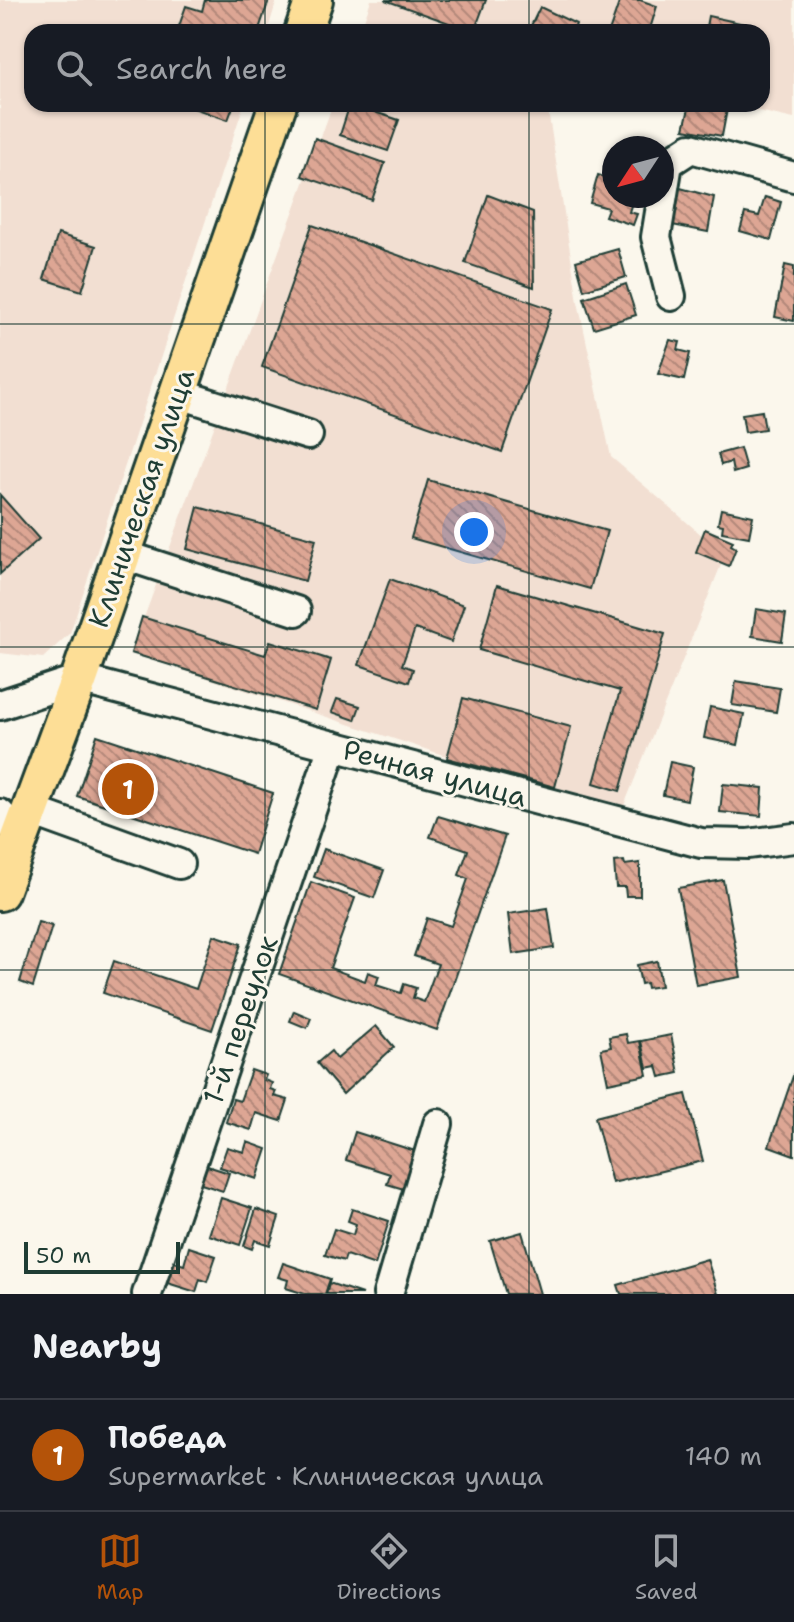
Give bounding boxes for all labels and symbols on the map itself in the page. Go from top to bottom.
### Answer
north arrow [602,136,674,208]
street label: Клиническая улица [79,364,203,632]
your location [454,512,494,552]
street label: Речная улица [339,730,531,816]
pin: 1 [102,759,154,819]
street label: 1-й переулок [193,930,287,1110]
scale bar [24,1238,180,1274]

